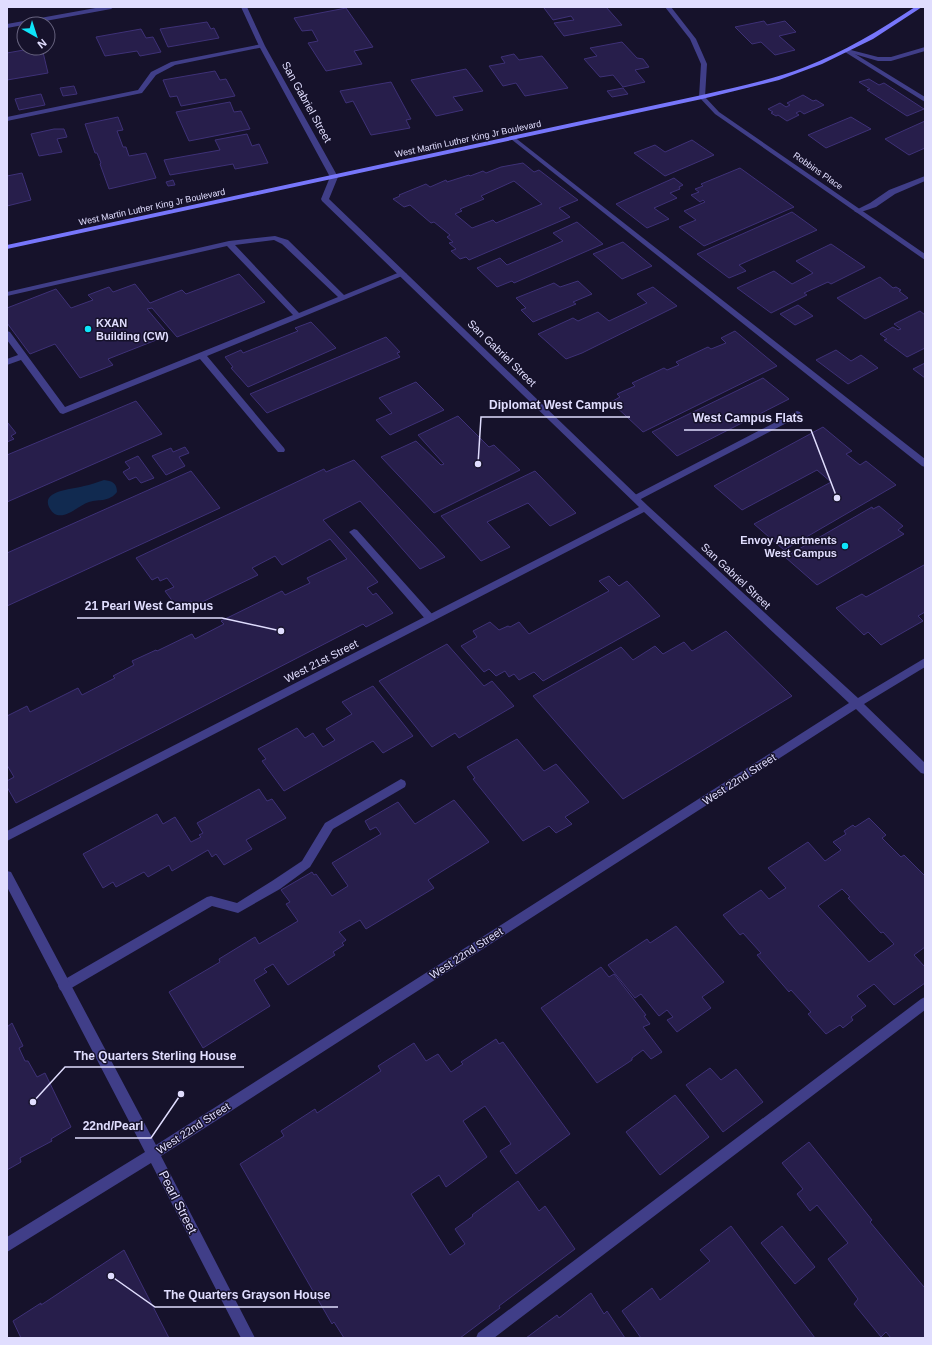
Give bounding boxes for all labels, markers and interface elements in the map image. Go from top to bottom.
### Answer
north arrow [16,16,56,56]
text: N [35,37,49,51]
street label: San Gabriel Street [280,60,334,144]
street label: West Martin Luther King Jr Boulevard [394,119,542,159]
street label: Robbins Place [791,150,845,192]
street label: West Martin Luther King Jr Boulevard [78,187,226,227]
place label: KXAN Building (CW) [96,317,169,342]
street label: San Gabriel Street [465,317,539,389]
marker: KXAN Building (CW) [83,324,93,334]
callout: Diplomat West Campus [481,393,630,417]
text: Diplomat West Campus [489,398,623,412]
callout: West Campus Flats [684,406,811,430]
text: West Campus Flats [693,411,804,425]
place label: Envoy Apartments West Campus [740,534,837,559]
street label: San Gabriel Street [699,541,773,611]
marker: Envoy Apartments West Campus [840,541,850,551]
callout: 21 Pearl West Campus [77,594,222,618]
text: 21 Pearl West Campus [85,599,214,613]
street label: West 21st Street [282,637,360,685]
street label: West 22nd Street [700,751,778,807]
street label: West 22nd Street [427,925,505,981]
callout: The Quarters Sterling House [65,1043,244,1067]
text: The Quarters Sterling House [74,1049,237,1063]
street label: West 22nd Street [154,1100,232,1156]
callout: 22nd/Pearl [75,1114,151,1138]
text: 22nd/Pearl [83,1119,143,1133]
street label: Pearl Street [156,1168,200,1236]
callout: The Quarters Grayson House [155,1283,338,1307]
text: The Quarters Grayson House [164,1288,331,1302]

